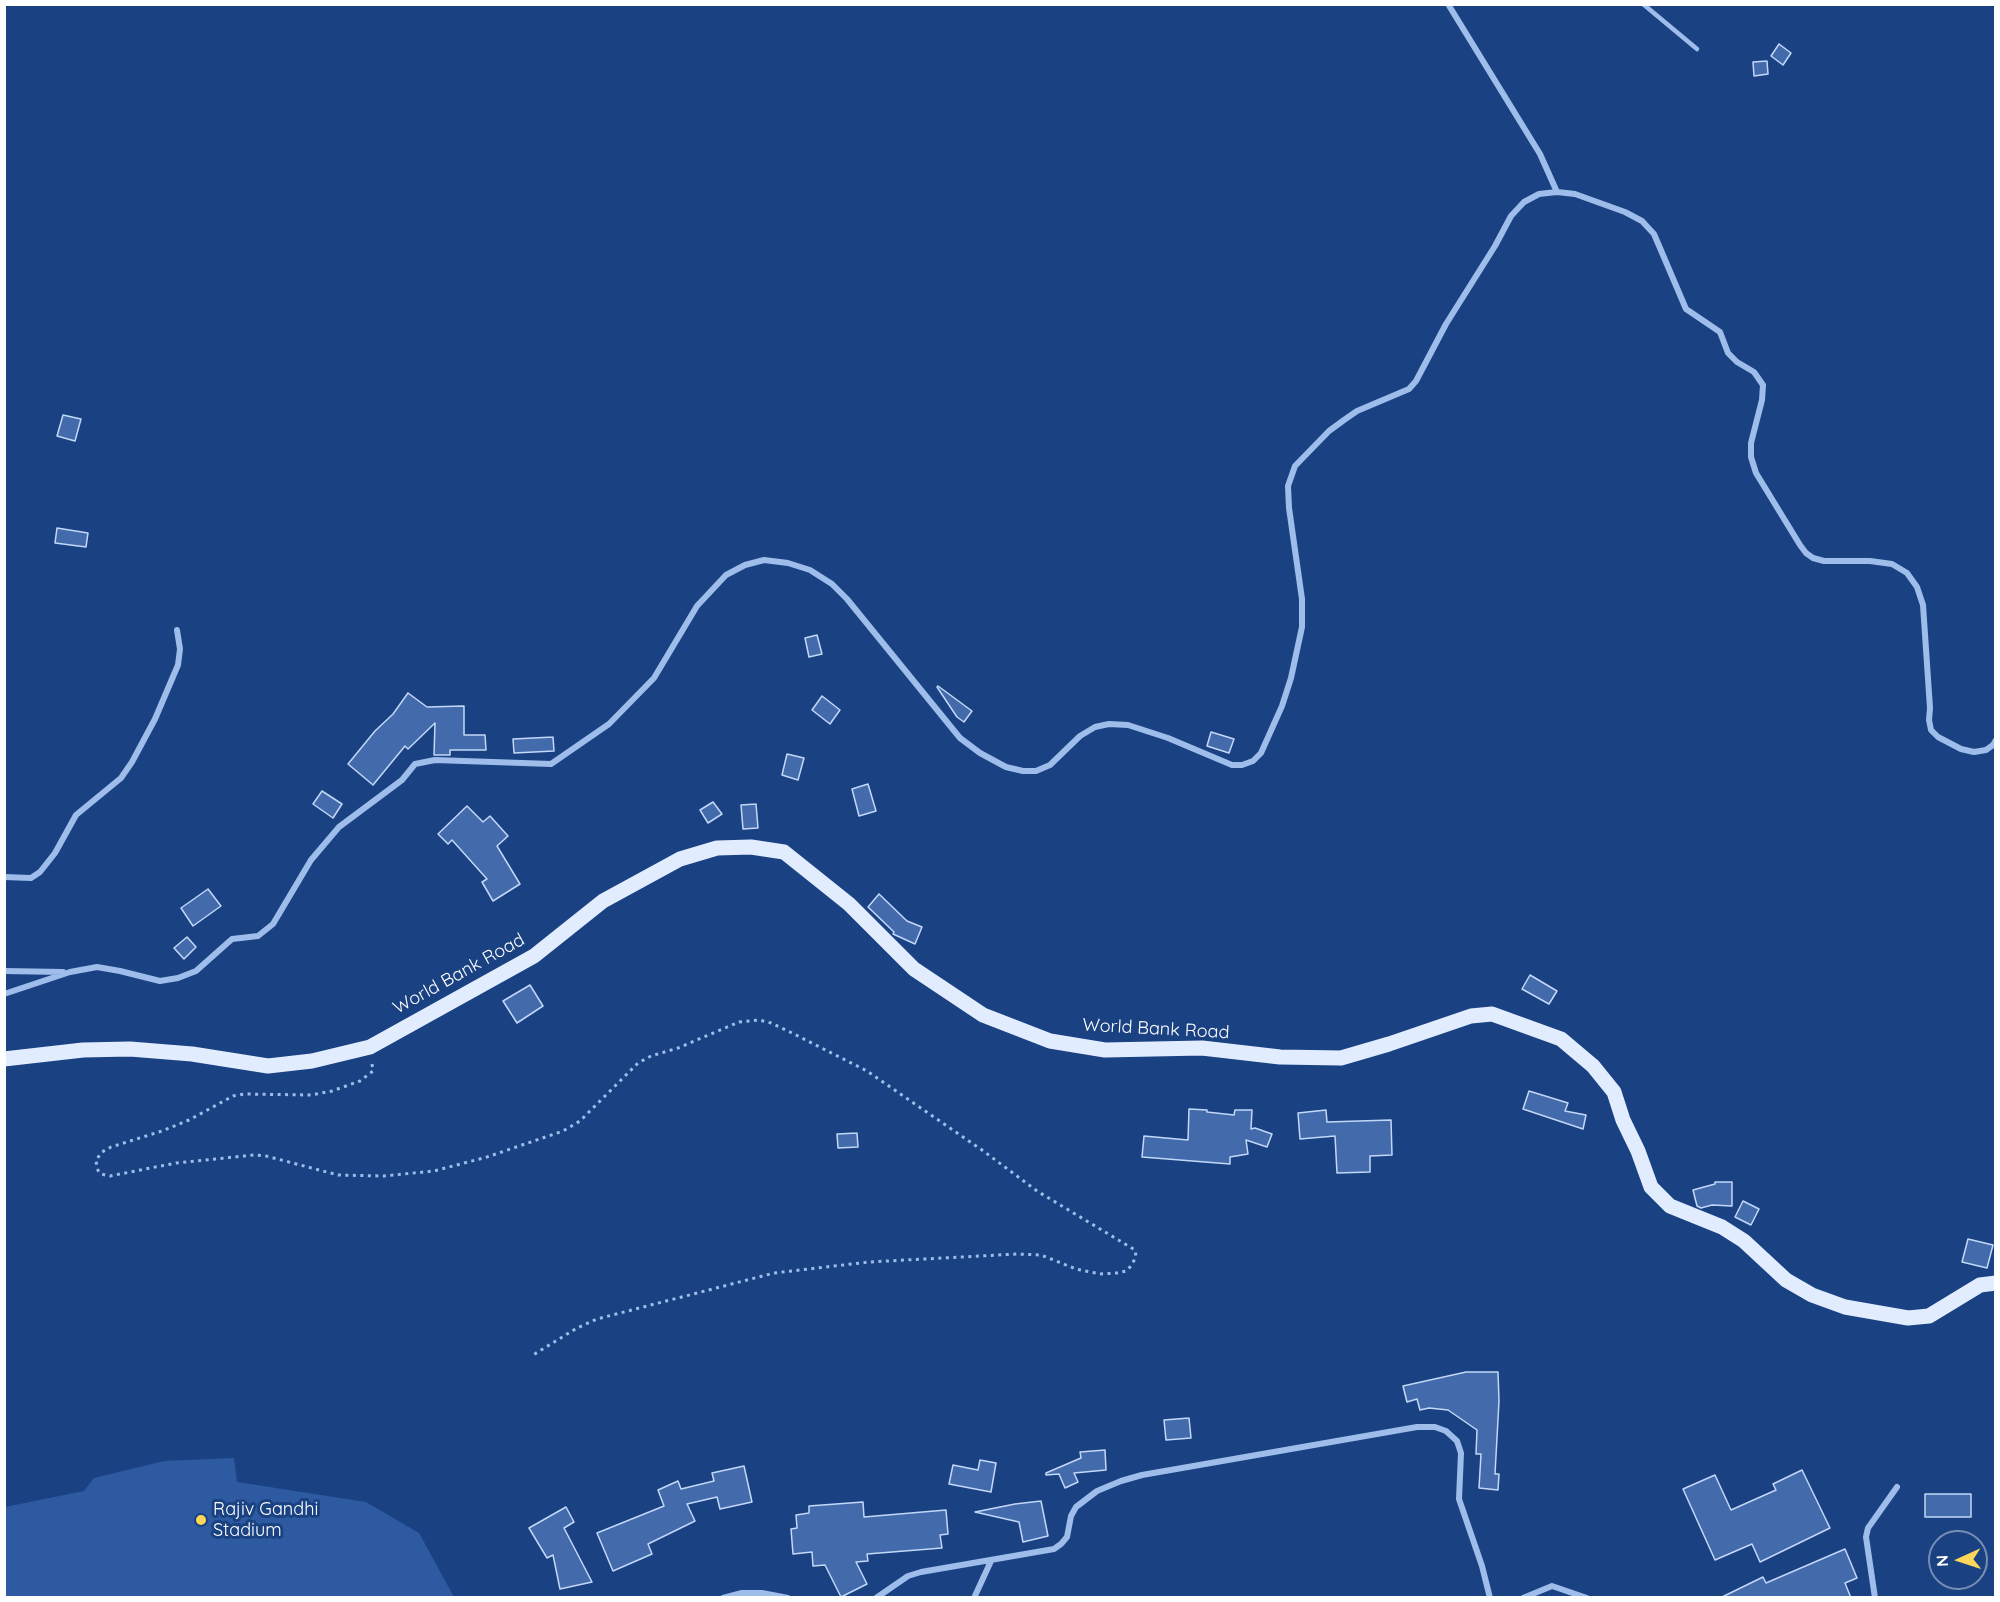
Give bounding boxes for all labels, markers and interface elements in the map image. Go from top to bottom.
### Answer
street label: World Bank Road [390,929,528,1019]
street label: World Bank Road [1082,1014,1230,1044]
place label: Rajiv Gandhi Stadium [213,1499,318,1541]
marker: Rajiv Gandhi Stadium [194,1513,208,1527]
north arrow [1928,1530,1988,1590]
text: N [1932,1554,1952,1567]

